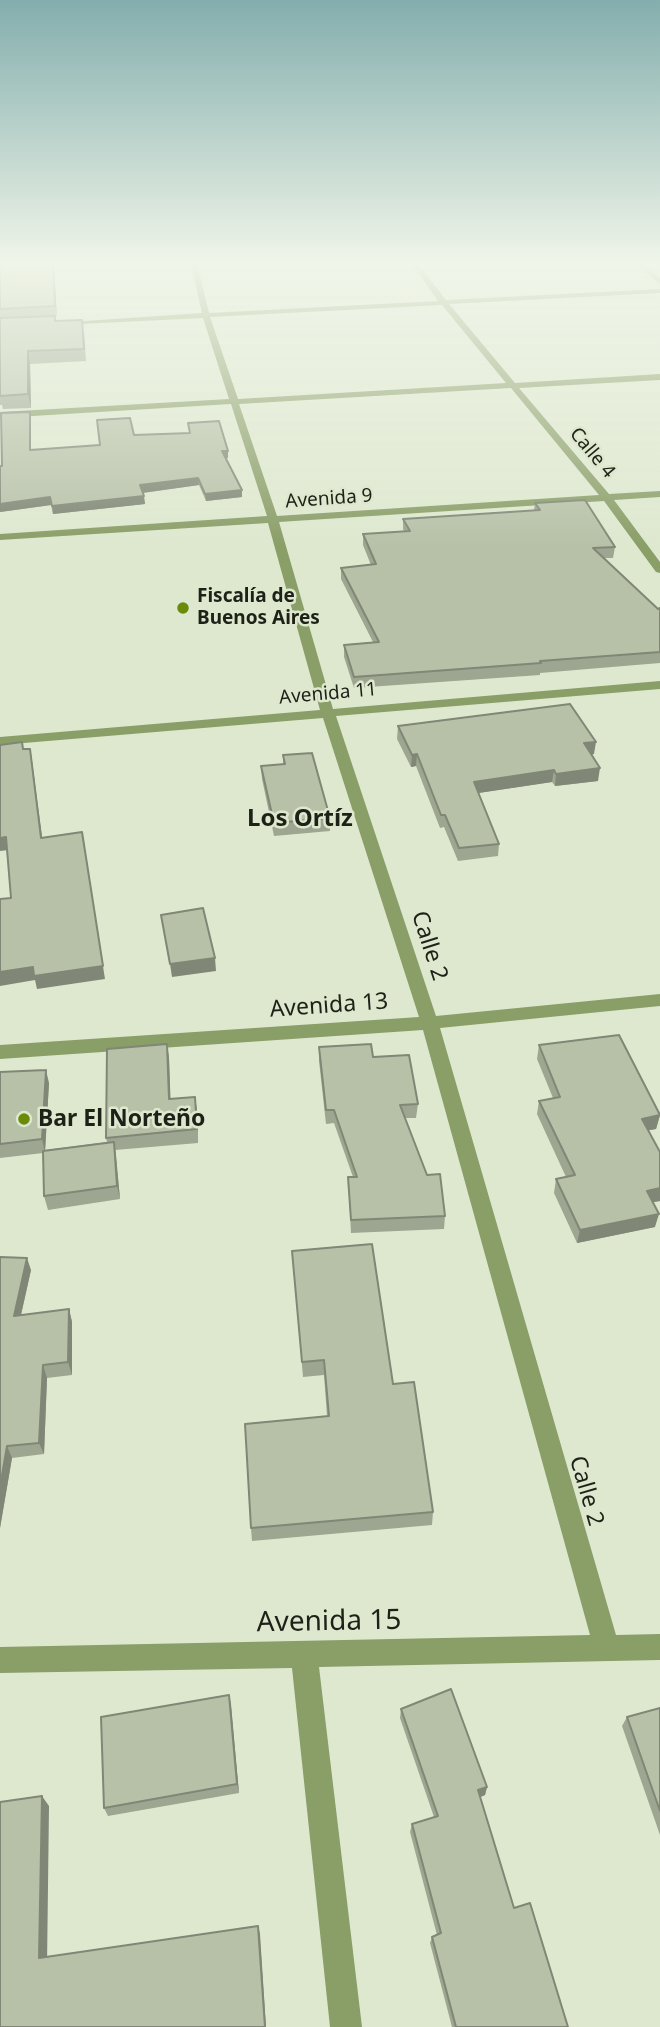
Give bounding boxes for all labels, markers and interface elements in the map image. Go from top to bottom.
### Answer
street label: Calle 4 [564,423,620,483]
street label: Avenida 9 [285,485,373,513]
place label: Fiscalía de Buenos Aires [197,586,320,630]
marker: Fiscalía de Buenos Aires [175,600,191,616]
street label: Avenida 11 [278,678,378,710]
district label: Los Ortíz [247,805,353,833]
street label: Calle 2 [405,908,453,984]
street label: Avenida 13 [269,988,389,1024]
place label: Bar El Norteño [38,1105,205,1133]
marker: Bar El Norteño [16,1111,32,1127]
street label: Calle 2 [563,1453,609,1529]
street label: Avenida 15 [256,1604,402,1640]

